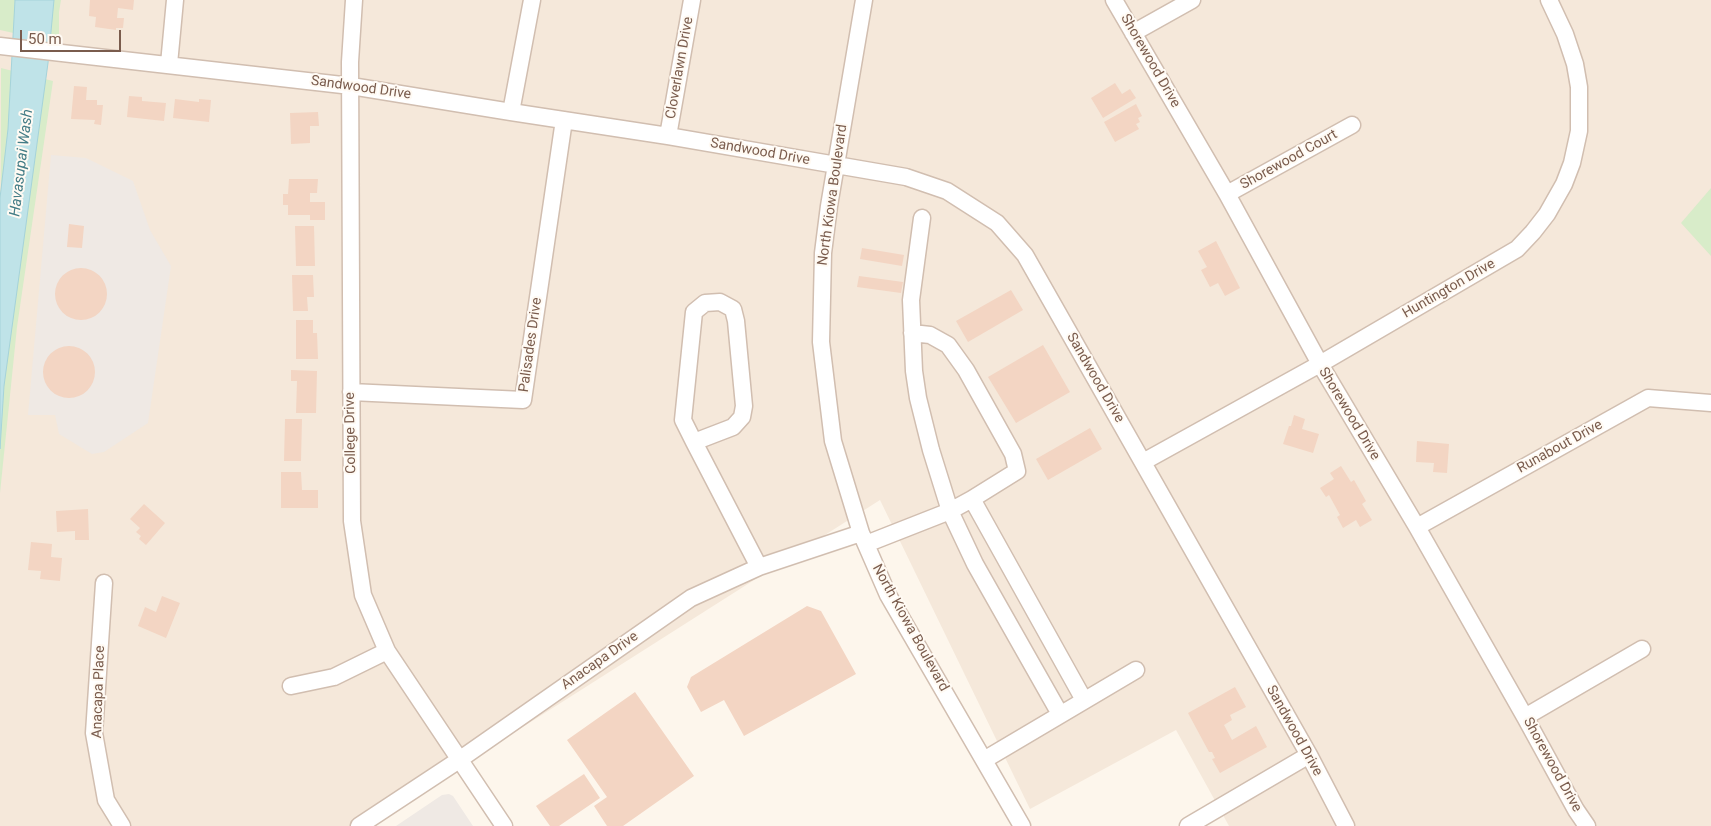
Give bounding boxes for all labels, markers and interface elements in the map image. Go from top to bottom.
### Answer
street label: Shorewood Drive [1116,11,1184,111]
street label: Cloverlawn Drive [663,16,697,120]
scale bar [22,20,124,52]
text: 50 m [28,30,62,48]
street label: Sandwood Drive [310,73,412,103]
water label: Havasupai Wash [6,108,38,218]
street label: North Kiowa Boulevard [815,123,851,267]
street label: Shorewood Court [1238,126,1340,194]
street label: Sandwood Drive [709,135,811,169]
street label: Huntington Drive [1400,256,1498,322]
street label: Palisades Drive [516,297,546,393]
street label: Sandwood Drive [1063,330,1127,426]
street label: Shorewood Drive [1315,365,1383,463]
street label: College Drive [342,392,360,474]
street label: Runabout Drive [1514,417,1606,477]
street label: North Kiowa Boulevard [868,562,952,694]
street label: Anacapa Drive [558,628,642,694]
street label: Anacapa Place [89,645,109,739]
street label: Sandwood Drive [1262,683,1326,779]
street label: Shorewood Drive [1519,715,1585,815]

